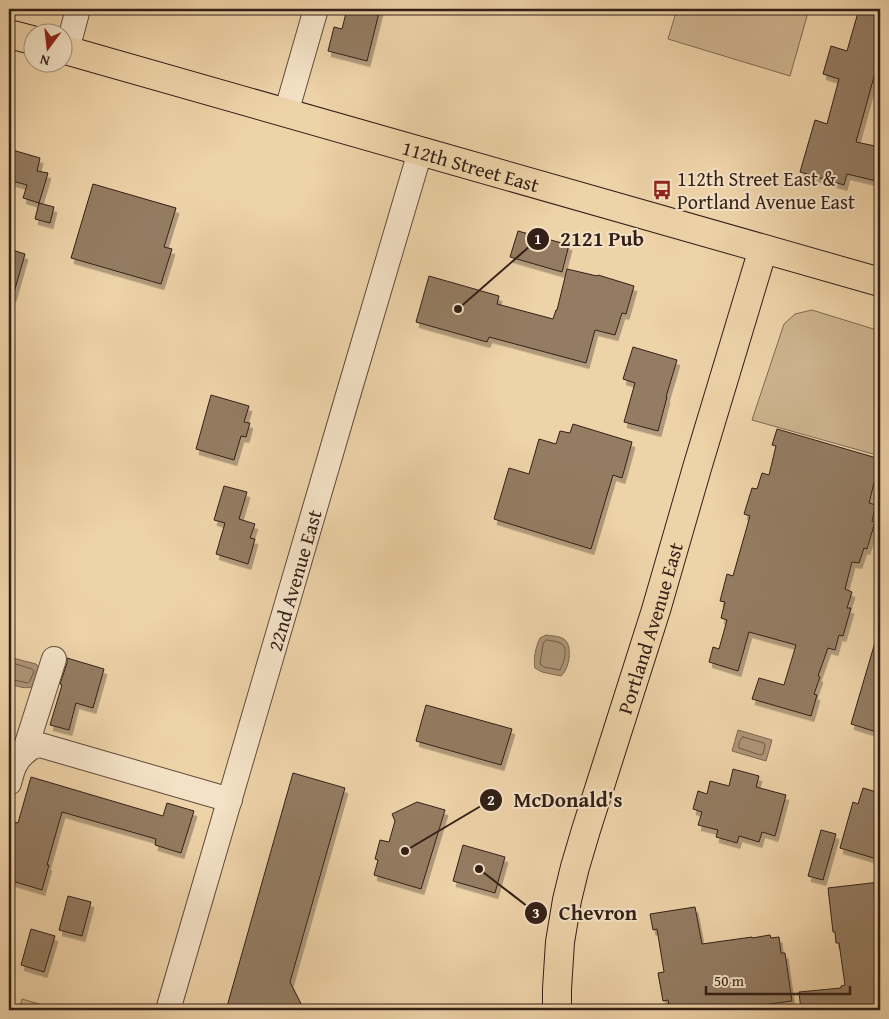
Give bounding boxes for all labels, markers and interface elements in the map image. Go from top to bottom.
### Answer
north arrow [22,22,72,72]
text: N [37,50,52,71]
street label: 112th Street East [399,132,543,199]
place label: 112th Street East & Portland Avenue East [677,164,855,216]
bus stop icon: 112th Street East & Portland Avenue East [651,179,673,201]
callout: 2121 Pub [525,221,654,257]
text: 2121 Pub [560,223,644,254]
text: 1 [534,228,542,249]
street label: 22nd Avenue East [259,506,328,654]
street label: Portland Avenue East [609,539,689,717]
callout: McDonald's [478,782,632,818]
text: McDonald's [513,784,623,815]
text: 2 [487,789,495,810]
callout: Chevron [524,895,647,931]
text: Chevron [559,897,638,928]
text: 3 [532,902,540,923]
scale bar [706,964,850,996]
text: 50 m [714,970,745,991]

